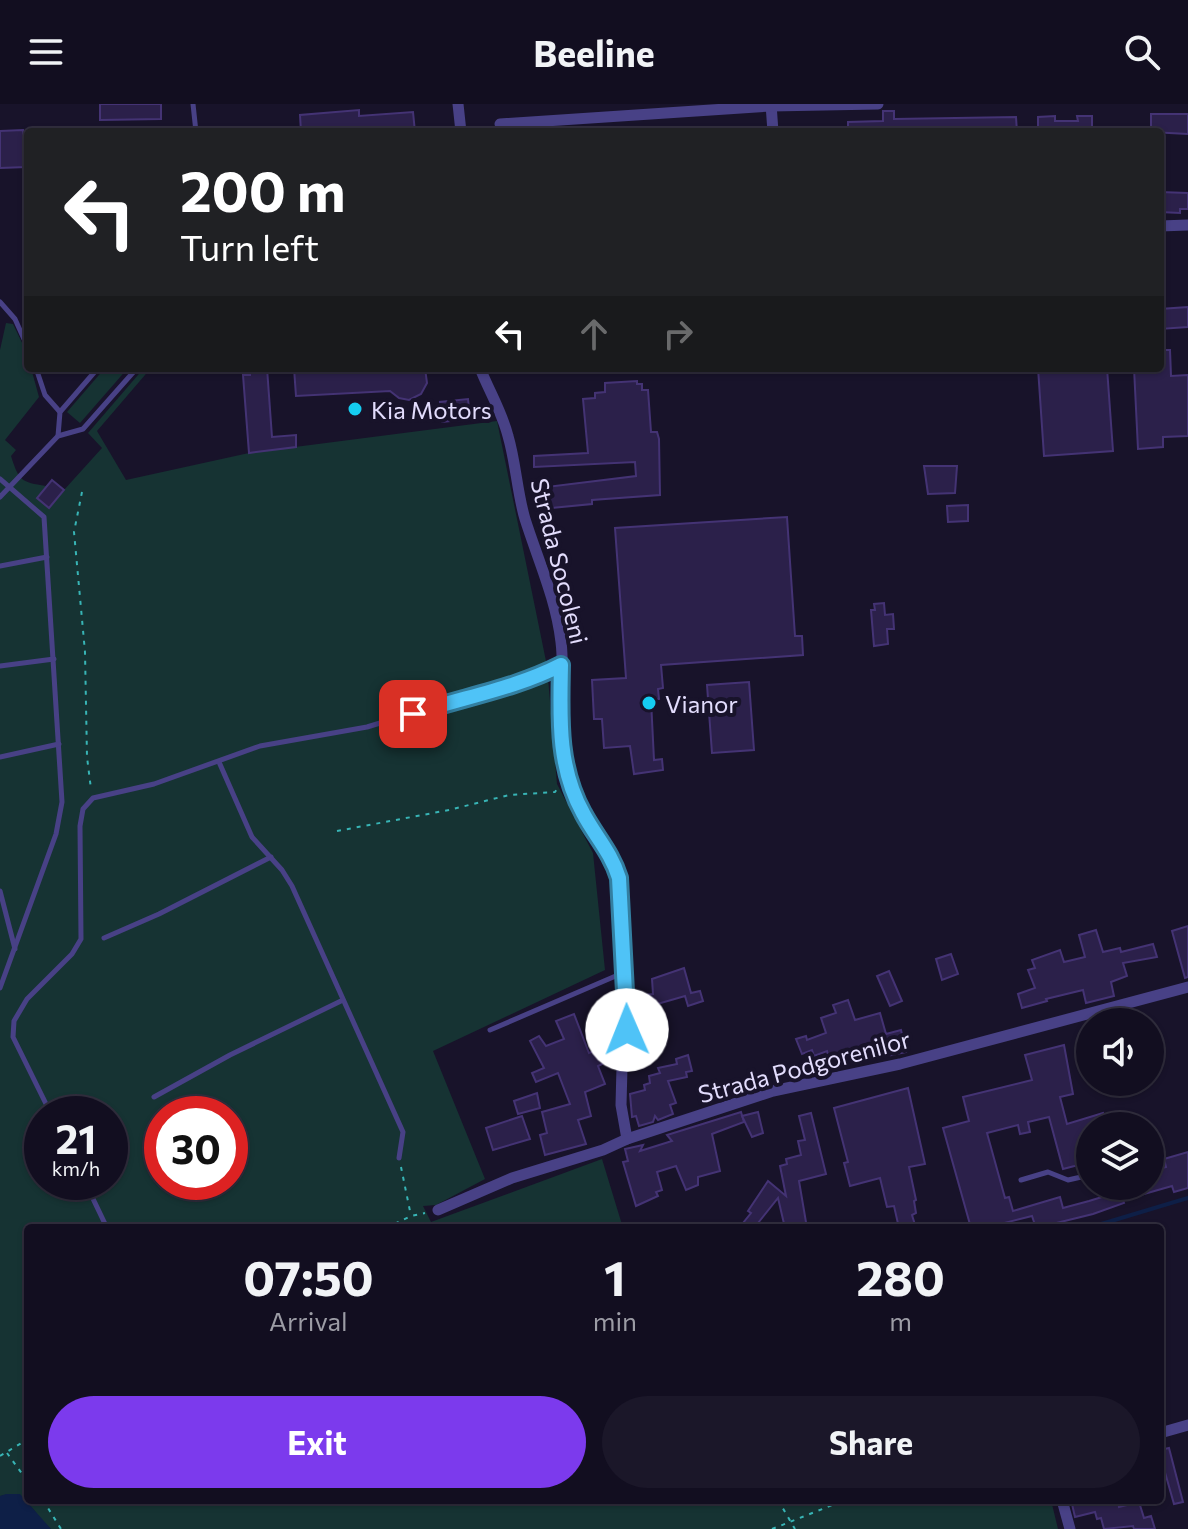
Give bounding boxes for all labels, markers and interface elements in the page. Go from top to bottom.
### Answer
icon: menu [24,30,68,74]
text: Beeline [533,30,655,74]
icon: search [1120,30,1164,74]
text: 200 m [180,155,346,224]
icon: left [48,160,152,264]
text: Turn left [180,224,319,268]
icon: left [488,312,532,356]
icon: ahead [572,312,616,356]
icon: right [656,312,700,356]
place label: Kia Motors [371,395,492,424]
marker: Kia Motors [346,400,364,418]
street label: Strada Socoleni [525,475,595,647]
pin [379,680,447,748]
place label: Vianor [665,689,738,718]
icon: arrive [391,692,435,736]
marker: Vianor [640,694,658,712]
position arrow [585,988,669,1072]
map controls [1076,1008,1164,1200]
button: sound [1076,1008,1164,1096]
street label: Strada Podgorenilor [695,1024,914,1108]
speed limit sign: 30 [144,1096,248,1200]
button: layers [1076,1112,1164,1200]
text: 21 [56,1113,96,1162]
text: km/h [52,1156,100,1180]
text: 07:50 [243,1247,374,1306]
text: 1 [604,1247,626,1306]
text: 280 [856,1247,945,1306]
text: Arrival [269,1305,348,1336]
text: min [593,1305,637,1336]
text: m [889,1305,912,1336]
button: Exit [48,1396,586,1488]
button: Share [602,1396,1140,1488]

